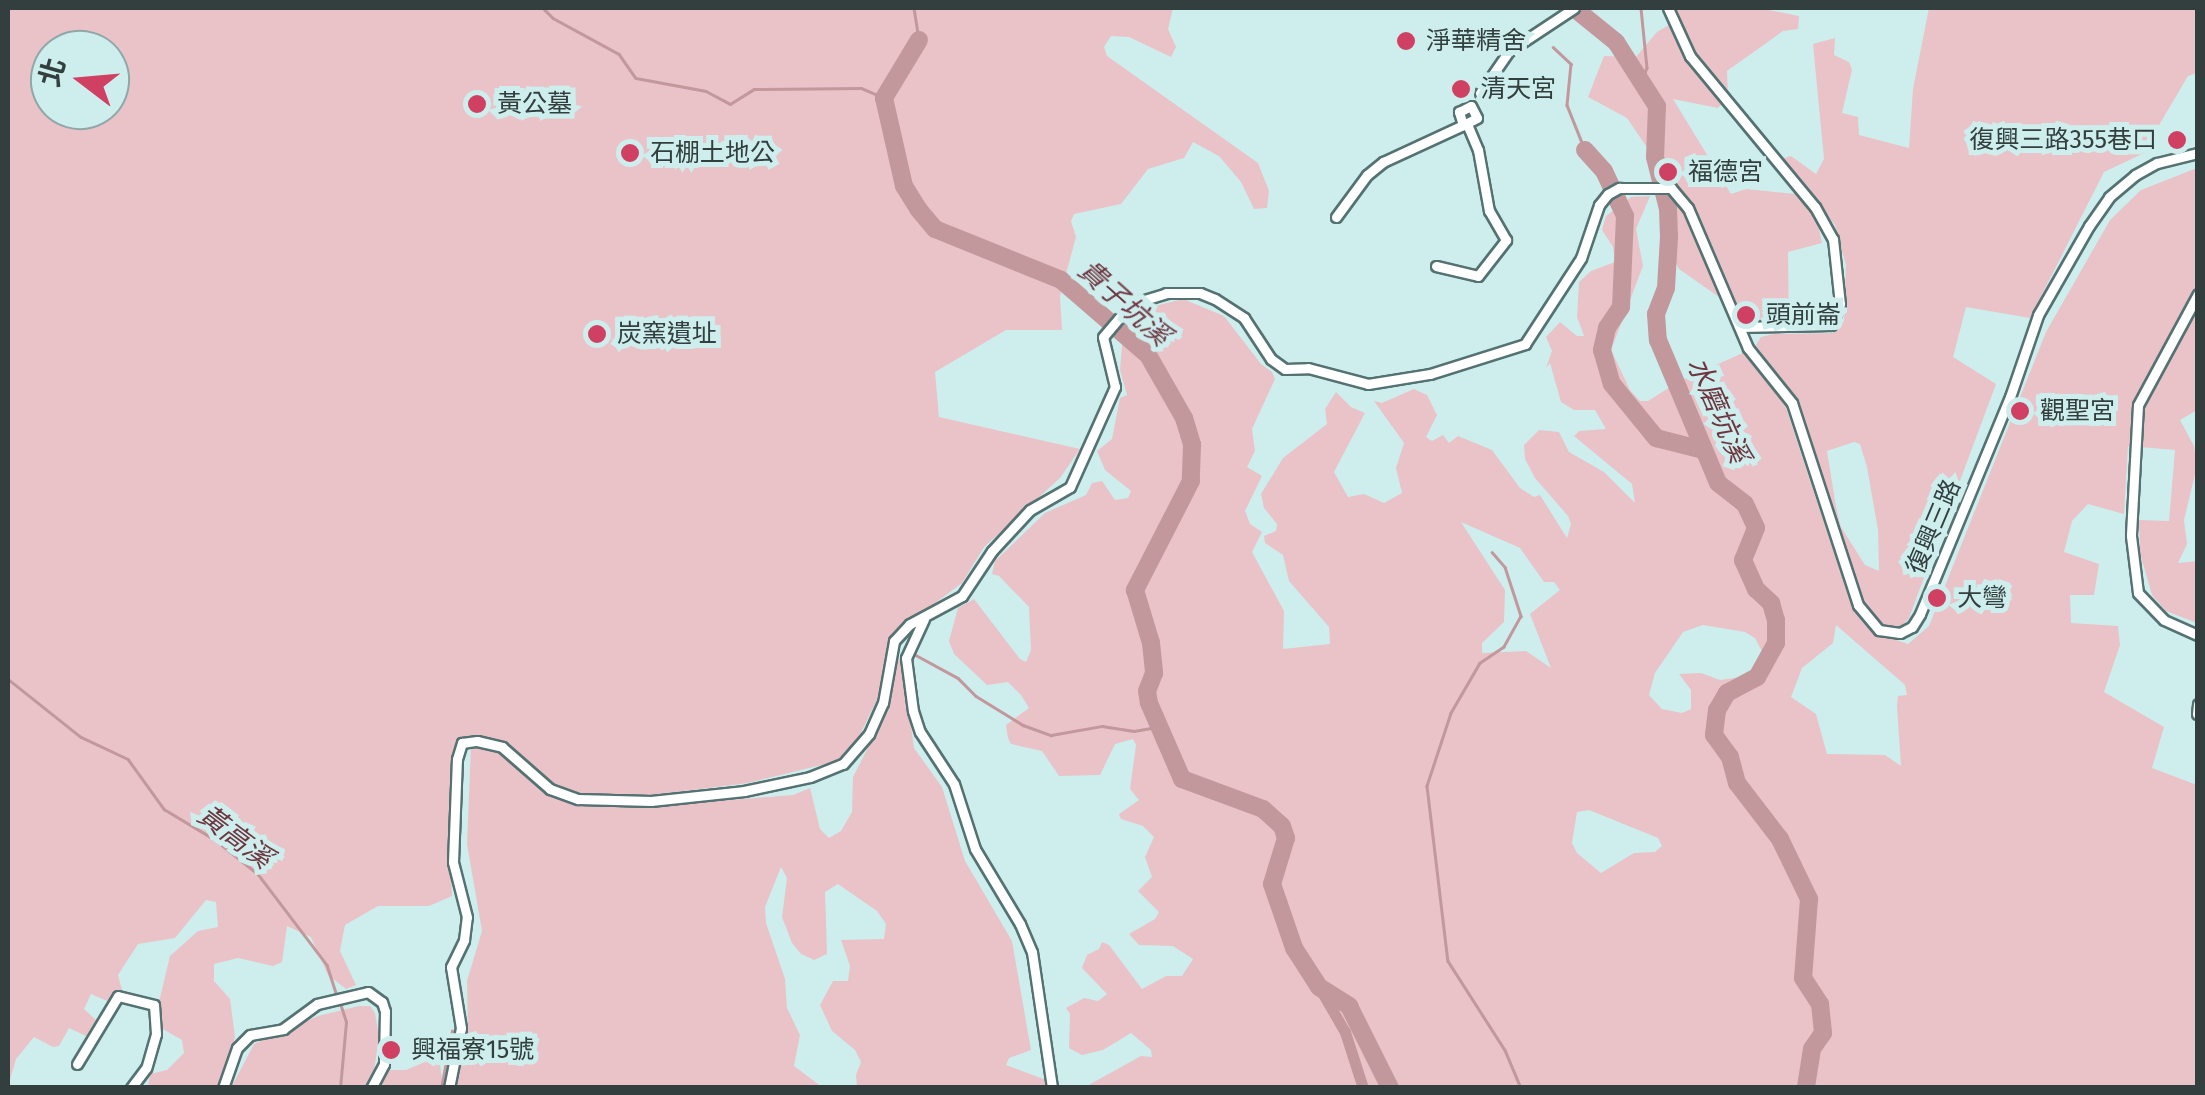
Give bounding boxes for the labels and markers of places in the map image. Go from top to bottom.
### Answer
place label: 淨華精舍 [1426,26,1526,56]
marker: 淨華精舍 [1395,30,1417,52]
place label: 清天宮 [1481,74,1556,104]
marker: 清天宮 [1450,78,1472,100]
place label: 黃公墓 [497,89,572,119]
marker: 黃公墓 [466,93,488,115]
place label: 復興三路355巷口 [1970,125,2157,155]
marker: 復興三路355巷口 [2166,129,2188,151]
place label: 石棚土地公 [650,138,775,168]
marker: 石棚土地公 [619,142,641,164]
place label: 福德宮 [1688,157,1763,187]
marker: 福德宮 [1657,161,1679,183]
place label: 頭前崙 [1766,300,1841,330]
marker: 頭前崙 [1735,304,1757,326]
place label: 炭窯遺址 [617,319,717,349]
marker: 炭窯遺址 [586,323,608,345]
place label: 觀聖宮 [2040,396,2115,426]
marker: 觀聖宮 [2009,400,2031,422]
place label: 大彎 [1957,583,2007,613]
marker: 大彎 [1926,587,1948,609]
place label: 興福寮15號 [411,1035,534,1065]
marker: 興福寮15號 [380,1039,402,1061]

